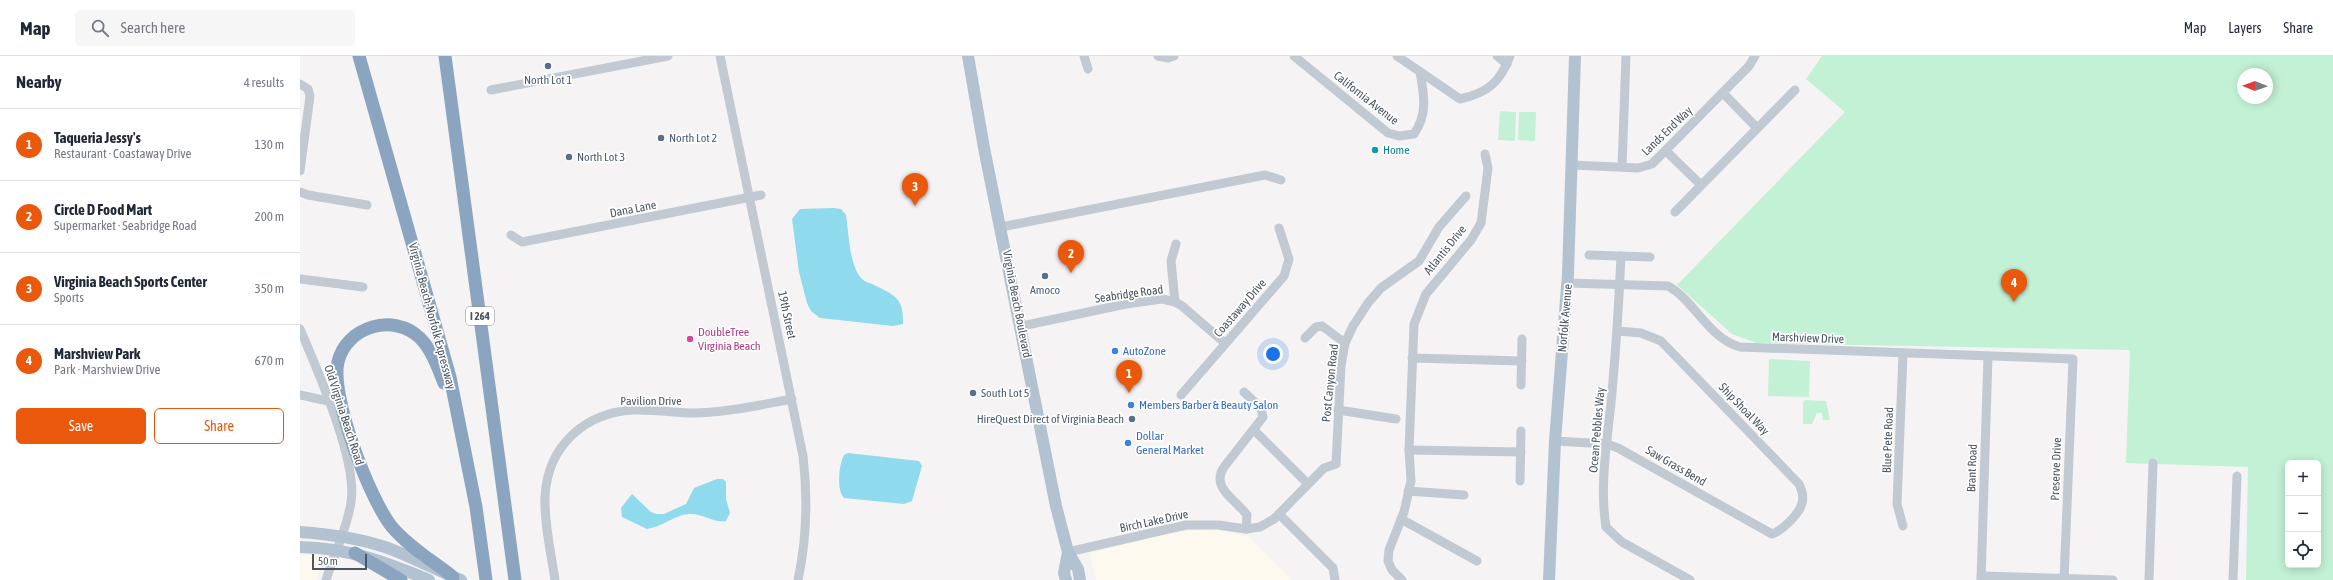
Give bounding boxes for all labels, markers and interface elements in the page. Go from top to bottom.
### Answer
search box [75,10,355,46]
text: Map [20,17,51,39]
icon: search [89,17,111,39]
text: Search here [121,19,185,36]
text: Map [2184,20,2206,36]
text: Layers [2228,20,2261,36]
text: Share [2283,20,2313,36]
marker: North Lot 1 [543,61,553,71]
street label: California Avenue [1331,68,1401,128]
north arrow [2237,68,2273,104]
text: Nearby [16,72,62,92]
place label: North Lot 1 [524,73,572,87]
text: 4 results [244,75,284,90]
street label: Lands End Way [1639,103,1695,159]
text: Taqueria Jessy's [54,129,141,146]
place label: North Lot 2 [669,131,717,145]
marker: North Lot 2 [656,133,666,143]
text: 1 [26,137,32,152]
text: 130 m [255,137,284,152]
place label: Home [1383,143,1410,157]
marker: Home [1370,145,1380,155]
text: Restaurant · Coastaway Drive [54,146,192,161]
place label: North Lot 3 [577,150,625,164]
marker: North Lot 3 [564,152,574,162]
pin: 3 [902,173,928,206]
street label: Dana Lane [609,198,657,220]
text: Circle D Food Mart [54,201,152,218]
text: 2 [26,209,32,224]
text: 200 m [255,209,284,224]
text: Supermarket · Seabridge Road [54,218,197,233]
street label: Atlantis Drive [1421,223,1469,277]
pin: 2 [1058,240,1084,273]
street label: Virginia Beach-Norfolk Expressway [406,241,458,391]
street label: Virginia Beach Boulevard [1000,249,1034,359]
pin: 4 [2001,269,2027,302]
marker: Amoco [1040,271,1050,281]
text: Virginia Beach Sports Center [54,273,207,290]
street label: Coastaway Drive [1211,276,1269,340]
text: 3 [26,281,32,296]
text: 350 m [255,281,284,296]
street label: Seabridge Road [1094,282,1164,306]
place label: Amoco [1030,283,1060,297]
street label: Norfolk Avenue [1555,283,1575,353]
text: Sports [54,290,84,305]
street label: 19th Street [775,290,799,341]
road number: I 264 [466,307,494,325]
place label: DoubleTree Virginia Beach [698,325,761,353]
street label: Marshview Drive [1772,330,1844,346]
marker: DoubleTree Virginia Beach [685,334,695,344]
street label: Post Canyon Road [1319,343,1341,423]
place label: AutoZone [1123,344,1166,358]
your location [1263,344,1283,364]
text: Marshview Park [54,345,140,362]
marker: AutoZone [1110,346,1120,356]
text: 4 [26,353,32,368]
text: 670 m [255,353,284,368]
pin: 1 [1116,360,1142,393]
text: Park · Marshview Drive [54,362,160,377]
street label: Old Virginia Beach Road [321,363,367,467]
street label: Ship Shoal Way [1716,380,1772,438]
place label: South Lot 5 [981,386,1029,400]
street label: Ocean Pebbles Way [1586,387,1608,473]
marker: South Lot 5 [968,388,978,398]
street label: Pavilion Drive [620,394,682,408]
place label: Members Barber & Beauty Salon [1139,398,1278,412]
marker: Members Barber & Beauty Salon [1126,400,1136,410]
street label: Blue Pete Road [1880,407,1896,473]
button: Save [16,408,146,444]
button: Share [154,408,284,444]
place label: HireQuest Direct of Virginia Beach [977,412,1124,426]
marker: HireQuest Direct of Virginia Beach [1127,414,1137,424]
place label: Dollar General Market [1136,429,1204,457]
street label: Preserve Drive [2048,437,2064,501]
marker: Dollar General Market [1123,438,1133,448]
street label: Saw Grass Bend [1643,443,1709,489]
street label: Brant Road [1964,444,1980,492]
map controls [2285,460,2321,568]
button: + [2285,460,2321,496]
button: − [2285,496,2321,532]
street label: Birch Lake Drive [1119,507,1189,535]
button: locate [2285,532,2321,568]
scale bar [312,552,367,571]
text: 50 m [318,555,338,567]

